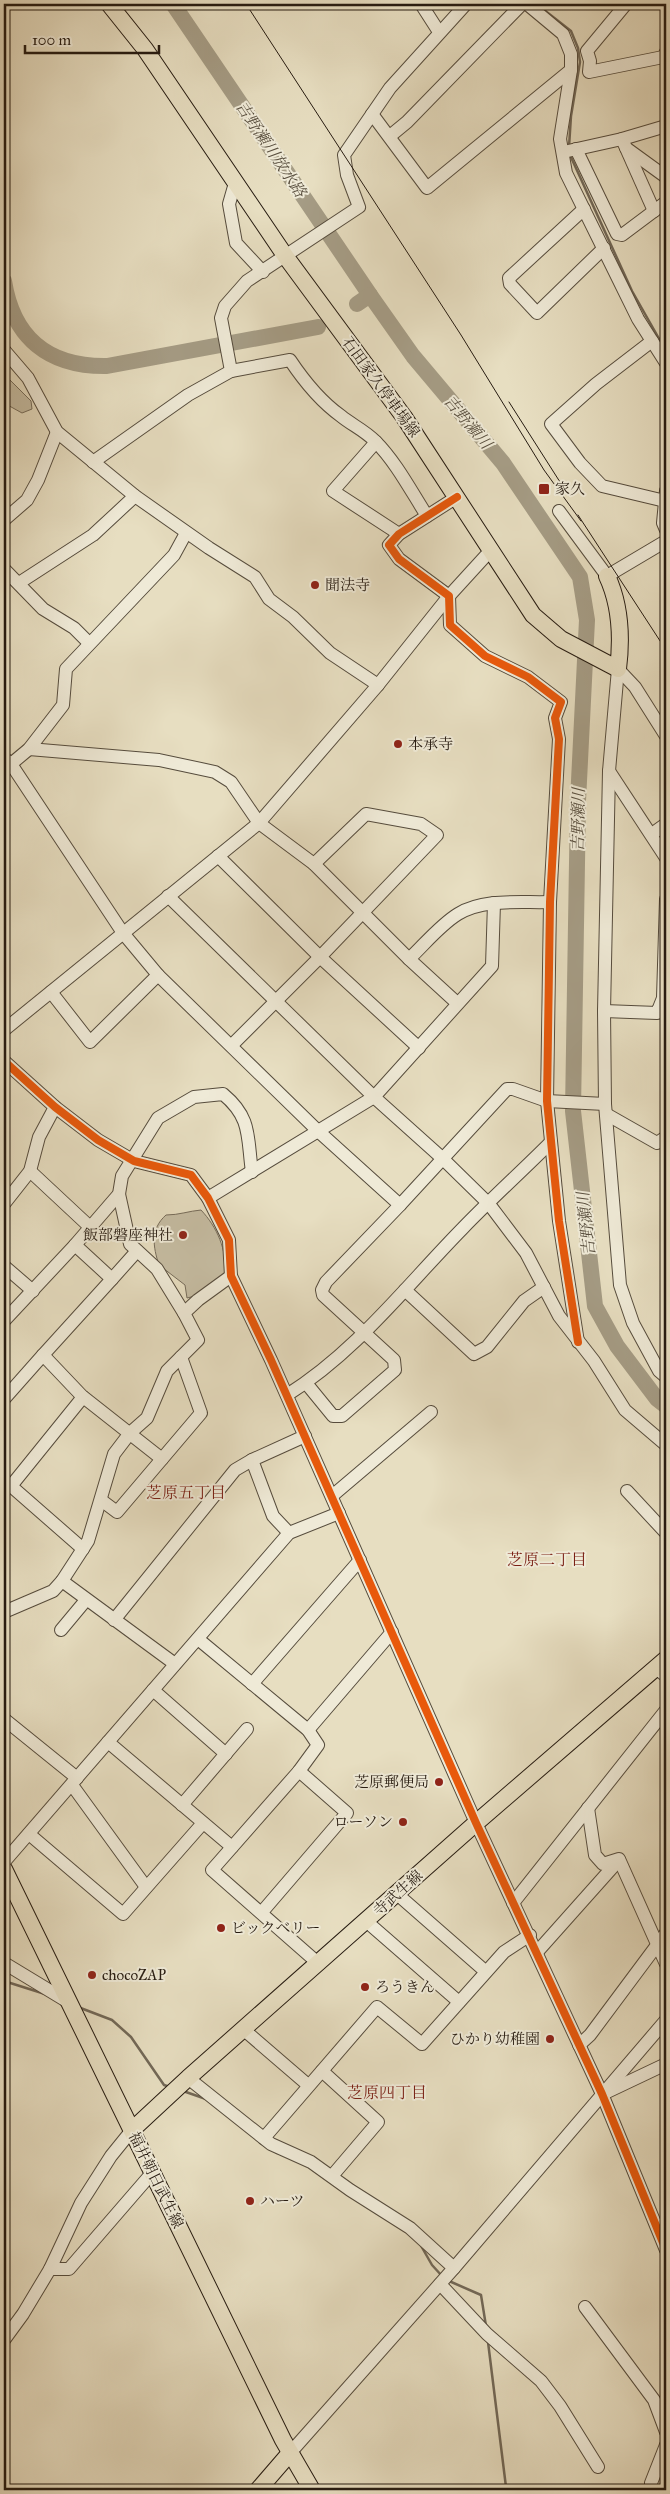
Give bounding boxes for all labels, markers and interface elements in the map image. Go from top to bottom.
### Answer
scale bar [25,22,159,54]
text: 100 m [32,31,72,49]
water label: 吉野瀬川放水路 [232,97,311,202]
street label: 石田家久停車場線 [338,333,424,441]
water label: 吉野瀬川 [440,391,497,454]
place label: 家久 [555,480,585,498]
marker: 家久 [537,482,551,496]
place label: 聞法寺 [325,576,370,594]
marker: 聞法寺 [309,579,321,591]
place label: 本承寺 [408,735,453,753]
marker: 本承寺 [392,738,404,750]
water label: 吉野瀬川 [568,786,588,852]
water label: 吉野瀬川 [573,1189,599,1257]
place label: 飯部磐座神社 [83,1226,173,1244]
marker: 飯部磐座神社 [177,1229,189,1241]
district label: 芝原五丁目 [146,1483,226,1502]
district label: 芝原二丁目 [507,1550,587,1569]
place label: 芝原郵便局 [354,1773,429,1791]
marker: 芝原郵便局 [433,1776,445,1788]
place label: ローソン [334,1813,393,1831]
marker: ローソン [397,1816,409,1828]
street label: 寺武生線 [370,1866,426,1920]
place label: ビックベリー [231,1919,320,1937]
marker: ビックベリー [215,1922,227,1934]
place label: chocoZAP [102,1966,166,1984]
marker: chocoZAP [86,1969,98,1981]
place label: ろうきん [375,1978,435,1996]
marker: ろうきん [359,1981,371,1993]
place label: ひかり幼稚園 [450,2030,540,2048]
marker: ひかり幼稚園 [544,2033,556,2045]
district label: 芝原四丁目 [347,2083,427,2102]
street label: 福井朝日武生線 [125,2129,187,2231]
place label: ハーツ [260,2192,304,2210]
marker: ハーツ [244,2195,256,2207]

